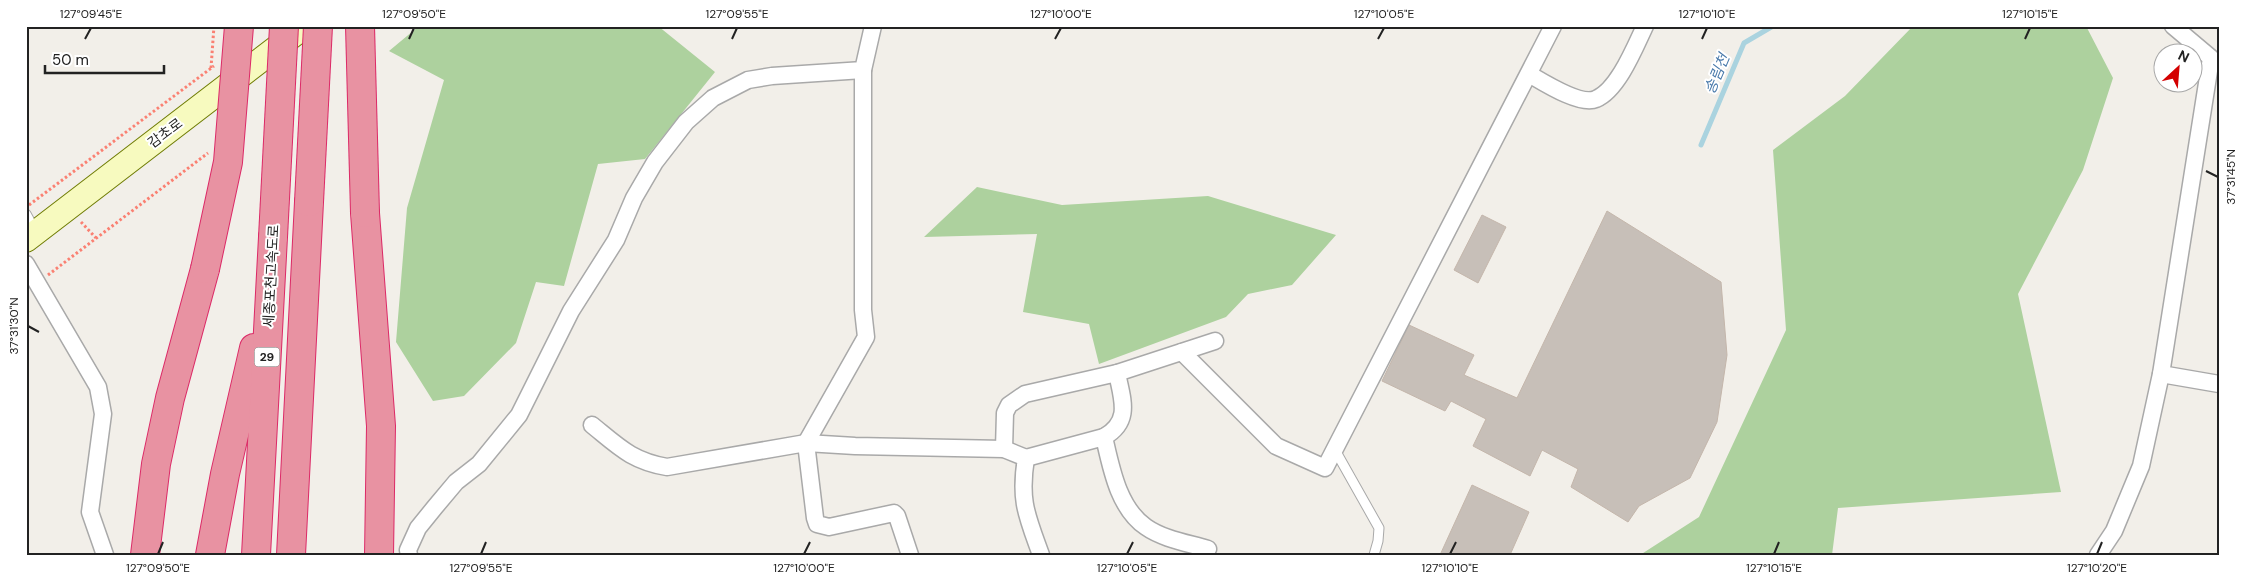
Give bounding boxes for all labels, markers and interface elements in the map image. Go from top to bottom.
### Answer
text: 127°09'45"E [60,6,123,22]
text: 127°09'50"E [382,6,446,22]
text: 127°09'55"E [706,6,769,22]
text: 127°10'00"E [1030,6,1092,22]
text: 127°10'05"E [1354,6,1414,22]
text: 127°10'10"E [1678,6,1736,22]
text: 127°10'15"E [2002,6,2058,22]
scale bar [45,42,164,74]
north arrow [2152,42,2202,92]
text: N [2175,46,2192,67]
water label: 송림천 [1700,49,1735,97]
text: 50 m [52,50,89,70]
street label: 감초로 [144,114,186,152]
text: 37°31'45"N [2223,149,2239,205]
street label: 세종포천고속도로 [259,224,283,328]
text: 37°31'30"N [6,297,22,355]
road number: 29 [254,348,280,367]
text: 127°09'50"E [126,560,190,576]
text: 127°09'55"E [450,560,513,576]
text: 127°10'00"E [773,560,835,576]
text: 127°10'05"E [1097,560,1157,576]
text: 127°10'10"E [1421,560,1479,576]
text: 127°10'15"E [1746,560,1802,576]
text: 127°10'20"E [2067,560,2127,576]

